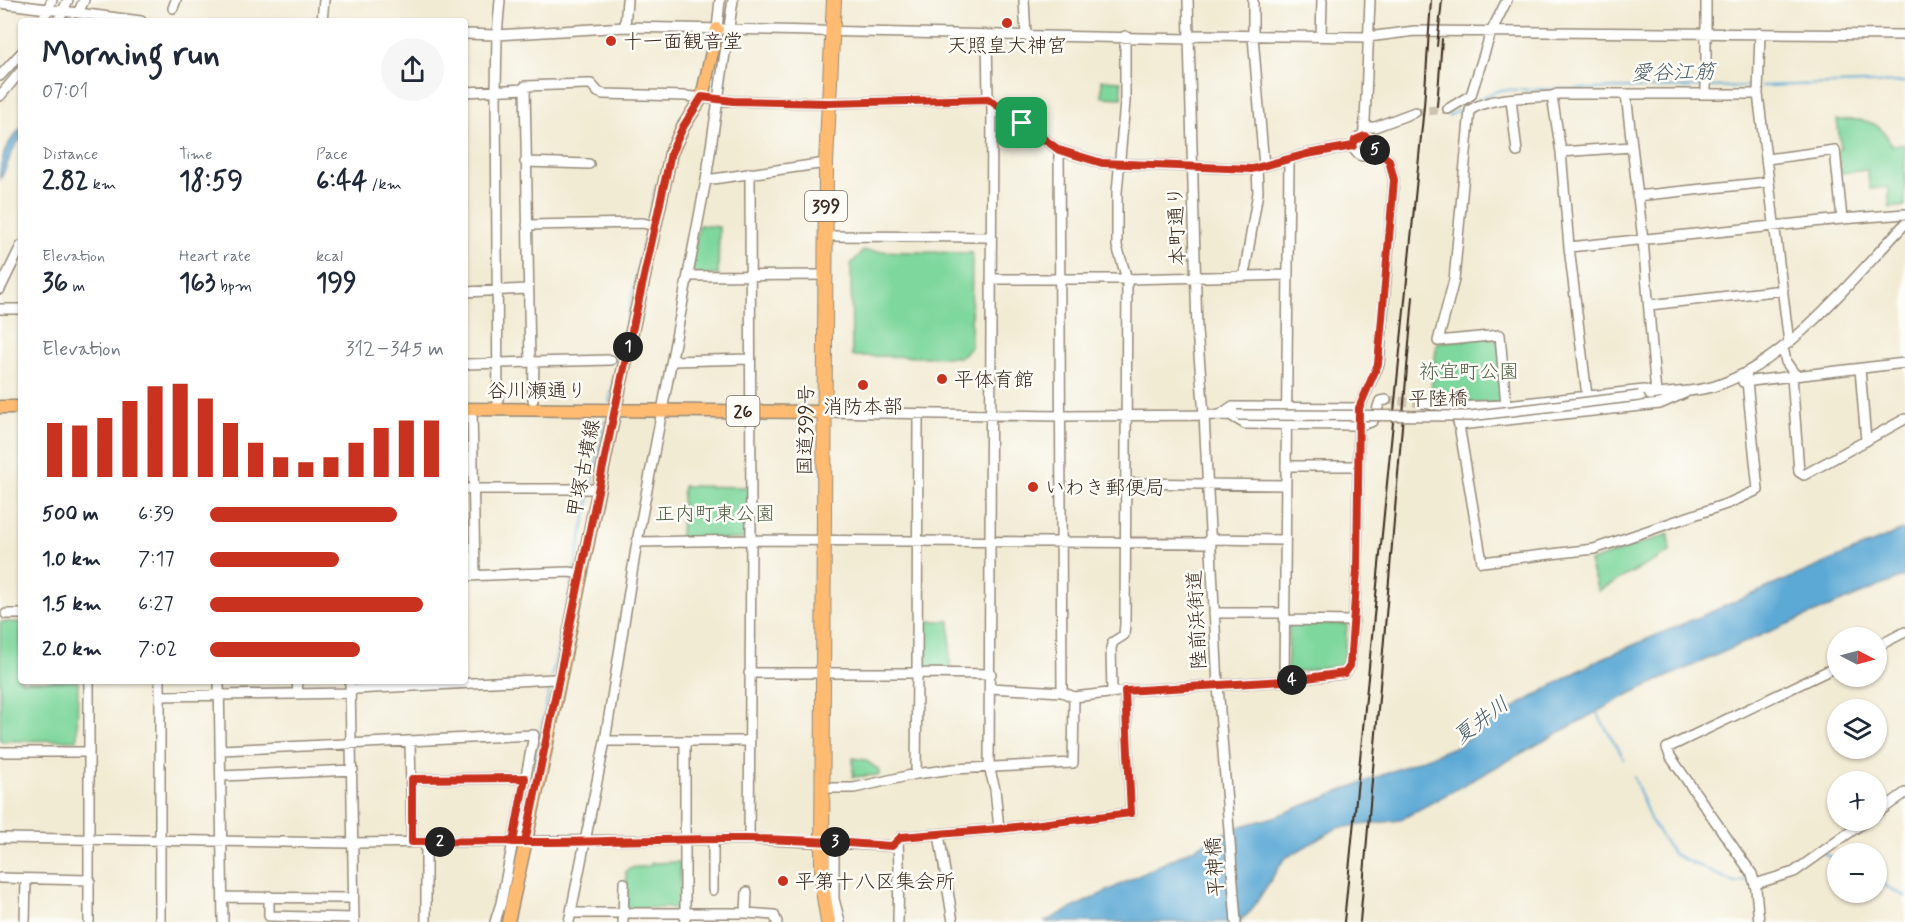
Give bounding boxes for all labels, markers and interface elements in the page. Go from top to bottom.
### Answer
marker: 天照皇大神宮 [1000,16,1014,30]
place label: 十一面観音堂 [623,29,743,56]
text: Morning run [42,33,220,77]
place label: 天照皇大神宮 [947,33,1067,60]
marker: 十一面観音堂 [604,34,618,48]
button: share [381,38,444,101]
water label: 愛谷江筋 [1631,58,1718,88]
text: 07:01 [42,78,88,105]
pin [996,97,1047,148]
icon: arrive [1005,106,1038,139]
pin: 5 [1360,135,1390,165]
text: 5 [1370,139,1380,160]
text: Distance [42,144,98,165]
text: Time [179,144,213,165]
text: Pace [316,144,348,165]
text: 2.82 [42,165,89,199]
text: 18:59 [179,165,243,199]
text: 6:44 [316,165,367,199]
text: km [89,174,116,195]
text: /km [367,174,402,195]
street label: 本町通り [1163,186,1192,266]
road number: 399 [805,191,847,221]
text: Elevation [42,246,105,267]
text: Heart rate [179,246,251,267]
text: kcal [316,246,343,267]
text: 36 [42,267,68,301]
text: 163 [179,267,216,301]
text: 199 [316,267,357,301]
text: m [68,276,85,297]
text: bpm [216,276,252,297]
pin: 1 [613,332,643,362]
text: Elevation [42,336,121,363]
text: 312–345 m [345,336,444,363]
text: 1 [624,336,632,357]
park label: 祢宜町公園 [1419,359,1519,386]
place label: 平体育館 [954,367,1034,394]
marker: 平体育館 [935,372,949,386]
street label: 谷川瀬通り [487,378,587,405]
marker: 消防本部 [856,378,870,392]
street label: 国道399号 [792,384,821,476]
street label: 平陸橋 [1408,385,1468,414]
place label: 消防本部 [823,394,903,421]
road number: 26 [726,396,760,426]
street label: 甲塚古墳線 [562,417,607,520]
place label: いわき郵便局 [1045,475,1165,502]
marker: いわき郵便局 [1026,480,1040,494]
text: 500 m [42,501,99,528]
text: 6:39 [138,501,175,528]
park label: 正内町東公園 [655,501,775,528]
text: 1.0 km [42,546,101,573]
text: 7:17 [138,546,174,573]
street label: 陸前浜街道 [1181,569,1214,671]
text: 1.5 km [42,591,102,618]
text: 6:27 [138,591,173,618]
north arrow [1827,627,1887,687]
map controls [1827,627,1887,903]
text: 2.0 km [42,636,102,663]
text: 7:02 [138,636,177,663]
pin: 4 [1277,665,1307,695]
text: 4 [1287,669,1297,690]
water label: 夏井川 [1448,691,1515,751]
button: layers [1827,699,1887,759]
button: + [1827,771,1887,831]
pin: 2 [425,827,455,857]
pin: 3 [820,827,850,857]
text: 2 [436,831,444,852]
text: 3 [831,831,839,852]
street label: 平神橋 [1200,836,1231,898]
button: − [1827,843,1887,903]
place label: 平第十八区集会所 [795,869,955,896]
marker: 平第十八区集会所 [776,874,790,888]

